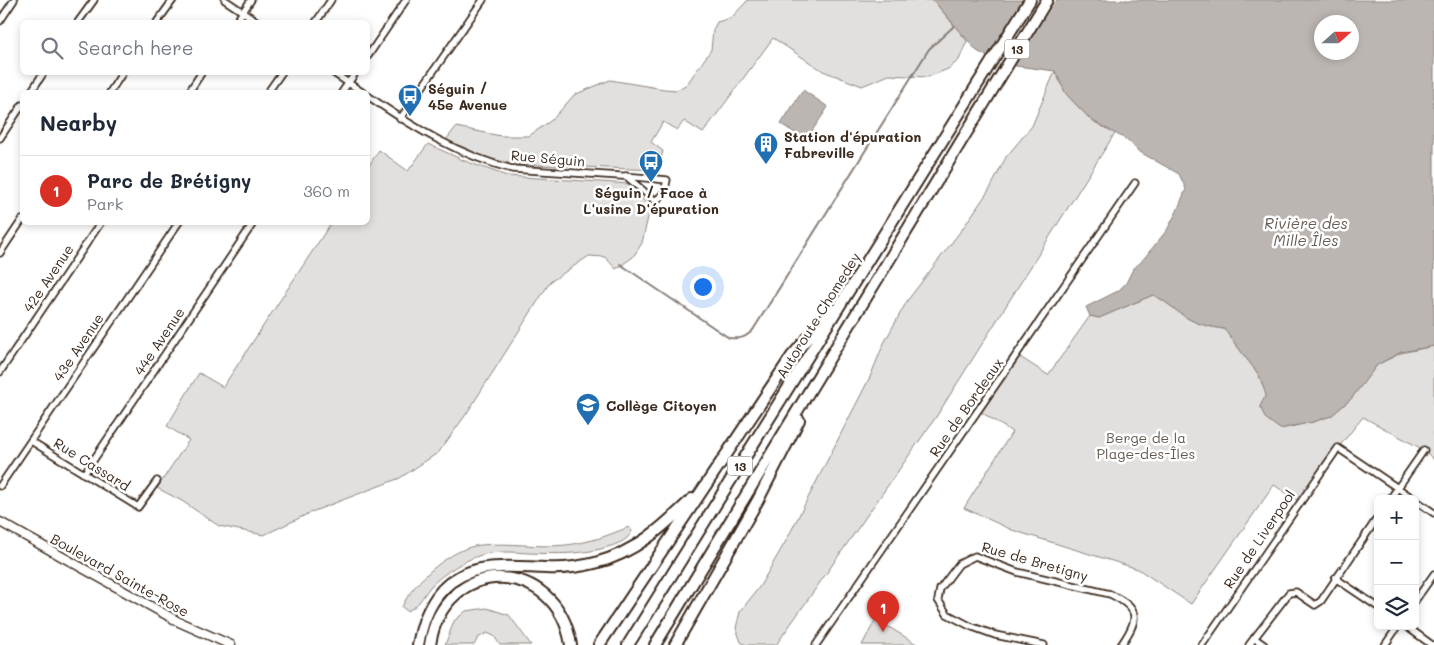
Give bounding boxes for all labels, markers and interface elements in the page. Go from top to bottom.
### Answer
north arrow [1314,15,1359,60]
search box [20,20,370,75]
icon: search [38,34,66,62]
text: Search here [78,35,194,60]
road number: 13 [1004,40,1030,59]
place label: Séguin / 45e Avenue [428,79,507,114]
bus stop icon: Séguin / 45e Avenue [397,83,423,117]
text: Nearby [40,109,117,136]
place label: Station d'épuration Fabreville [784,127,921,162]
building icon: Station d'épuration Fabreville [753,131,779,165]
street label: Rue Séguin [510,145,586,171]
bus stop icon: Séguin / Face à L'usine D'épuration [638,149,664,183]
text: Parc de Brétigny [87,168,251,193]
text: 1 [52,180,60,201]
text: 360 m [303,180,350,201]
place label: Séguin / Face à L'usine D'épuration [583,183,719,218]
text: Park [87,193,123,214]
water label: Rivière des Mille Îles [1264,213,1348,250]
street label: 42e Avenue [18,241,78,315]
street label: Autoroute Chomedey [772,248,864,382]
your location [690,274,716,300]
street label: 44e Avenue [129,303,189,379]
street label: 43e Avenue [48,309,108,385]
street label: Rue de Bordeaux [925,354,1007,460]
school or university icon: Collège Citoyen [575,392,601,426]
place label: Collège Citoyen [606,396,717,415]
park label: Berge de la Plage-des-Îles [1097,428,1195,463]
street label: Rue Cassard [50,433,134,495]
road number: 13 [728,456,752,476]
street label: Rue de Liverpool [1219,486,1299,592]
map controls [1374,495,1419,630]
button: + [1374,495,1419,540]
street label: Boulevard Sainte-Rose [47,529,193,621]
street label: Rue de Bretigny [980,537,1090,585]
button: − [1374,540,1419,585]
button: layers [1374,585,1419,630]
pin: 1 [867,591,899,632]

